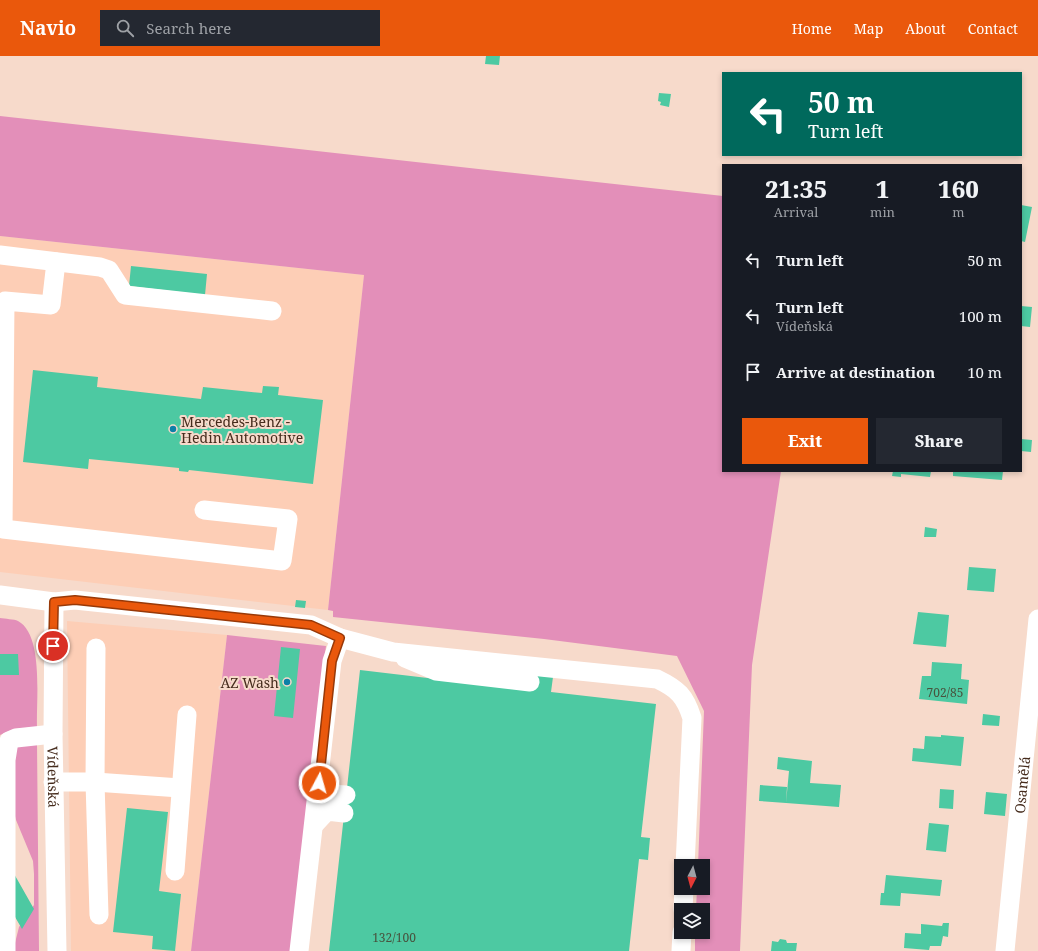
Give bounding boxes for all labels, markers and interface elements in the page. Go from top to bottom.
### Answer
search box [100,10,380,46]
text: Navio [20,15,76,41]
icon: search [114,17,136,39]
text: Search here [146,18,231,38]
text: Home [792,19,832,38]
text: Map [854,19,883,38]
text: About [905,19,946,38]
text: Contact [968,19,1018,38]
text: 50 m [808,83,875,121]
icon: left [742,88,794,140]
text: Turn left [808,119,883,143]
text: 21:35 [765,172,827,205]
text: 1 [876,172,889,205]
text: 160 [938,172,979,205]
text: Arrival [774,203,818,221]
text: min [870,203,895,221]
text: m [952,203,965,221]
icon: left [742,249,764,271]
text: Turn left [776,250,844,270]
text: 50 m [967,250,1002,270]
text: Turn left [776,297,844,317]
icon: left [742,305,764,327]
text: 100 m [959,306,1002,326]
text: Vídeňská [776,317,833,335]
icon: arrive [742,361,764,383]
text: Arrive at destination [776,362,935,382]
text: 10 m [967,362,1002,382]
place label: Mercedes-Benz - Hedin Automotive [181,412,303,447]
button: Exit [742,418,868,464]
button: Share [876,418,1002,464]
marker: Mercedes-Benz - Hedin Automotive [168,424,178,434]
pin [36,629,70,663]
icon: arrive [42,635,64,657]
place label: AZ Wash [220,673,279,692]
marker: AZ Wash [282,677,292,687]
house number: 702/85 [927,684,964,701]
street label: Vídeňská [44,746,64,808]
street label: Osamělá [1009,755,1034,814]
position arrow [298,762,340,804]
north arrow [674,859,710,895]
map controls [674,859,710,939]
button: layers [674,903,710,939]
house number: 132/100 [372,929,416,946]

